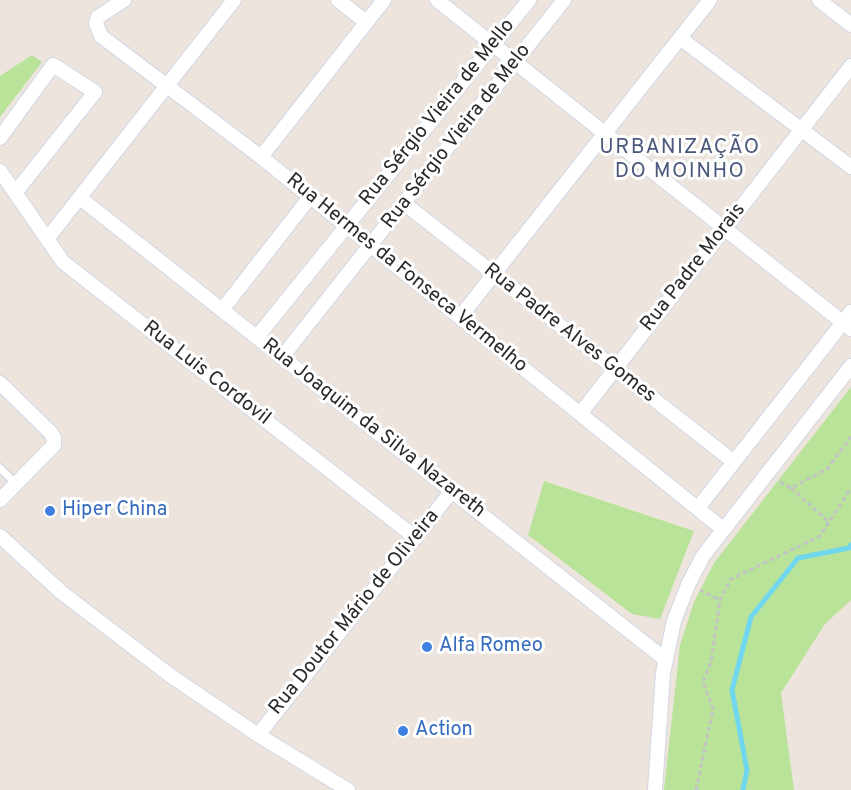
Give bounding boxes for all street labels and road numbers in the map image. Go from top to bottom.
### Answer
street label: Rua Sérgio Vieira de Mello [355,15,521,211]
street label: Rua Sérgio Vieira de Melo [377,40,537,234]
street label: Rua Hermes da Fonseca Vermelho [280,169,532,379]
street label: Rua Padre Morais [636,199,752,337]
street label: Rua Padre Alves Gomes [478,259,660,409]
street label: Rua Luis Cordovil [137,317,275,431]
street label: Rua Joaquim da Silva Nazareth [256,334,490,524]
street label: Rua Doutor Mário de Oliveira [265,506,445,720]

